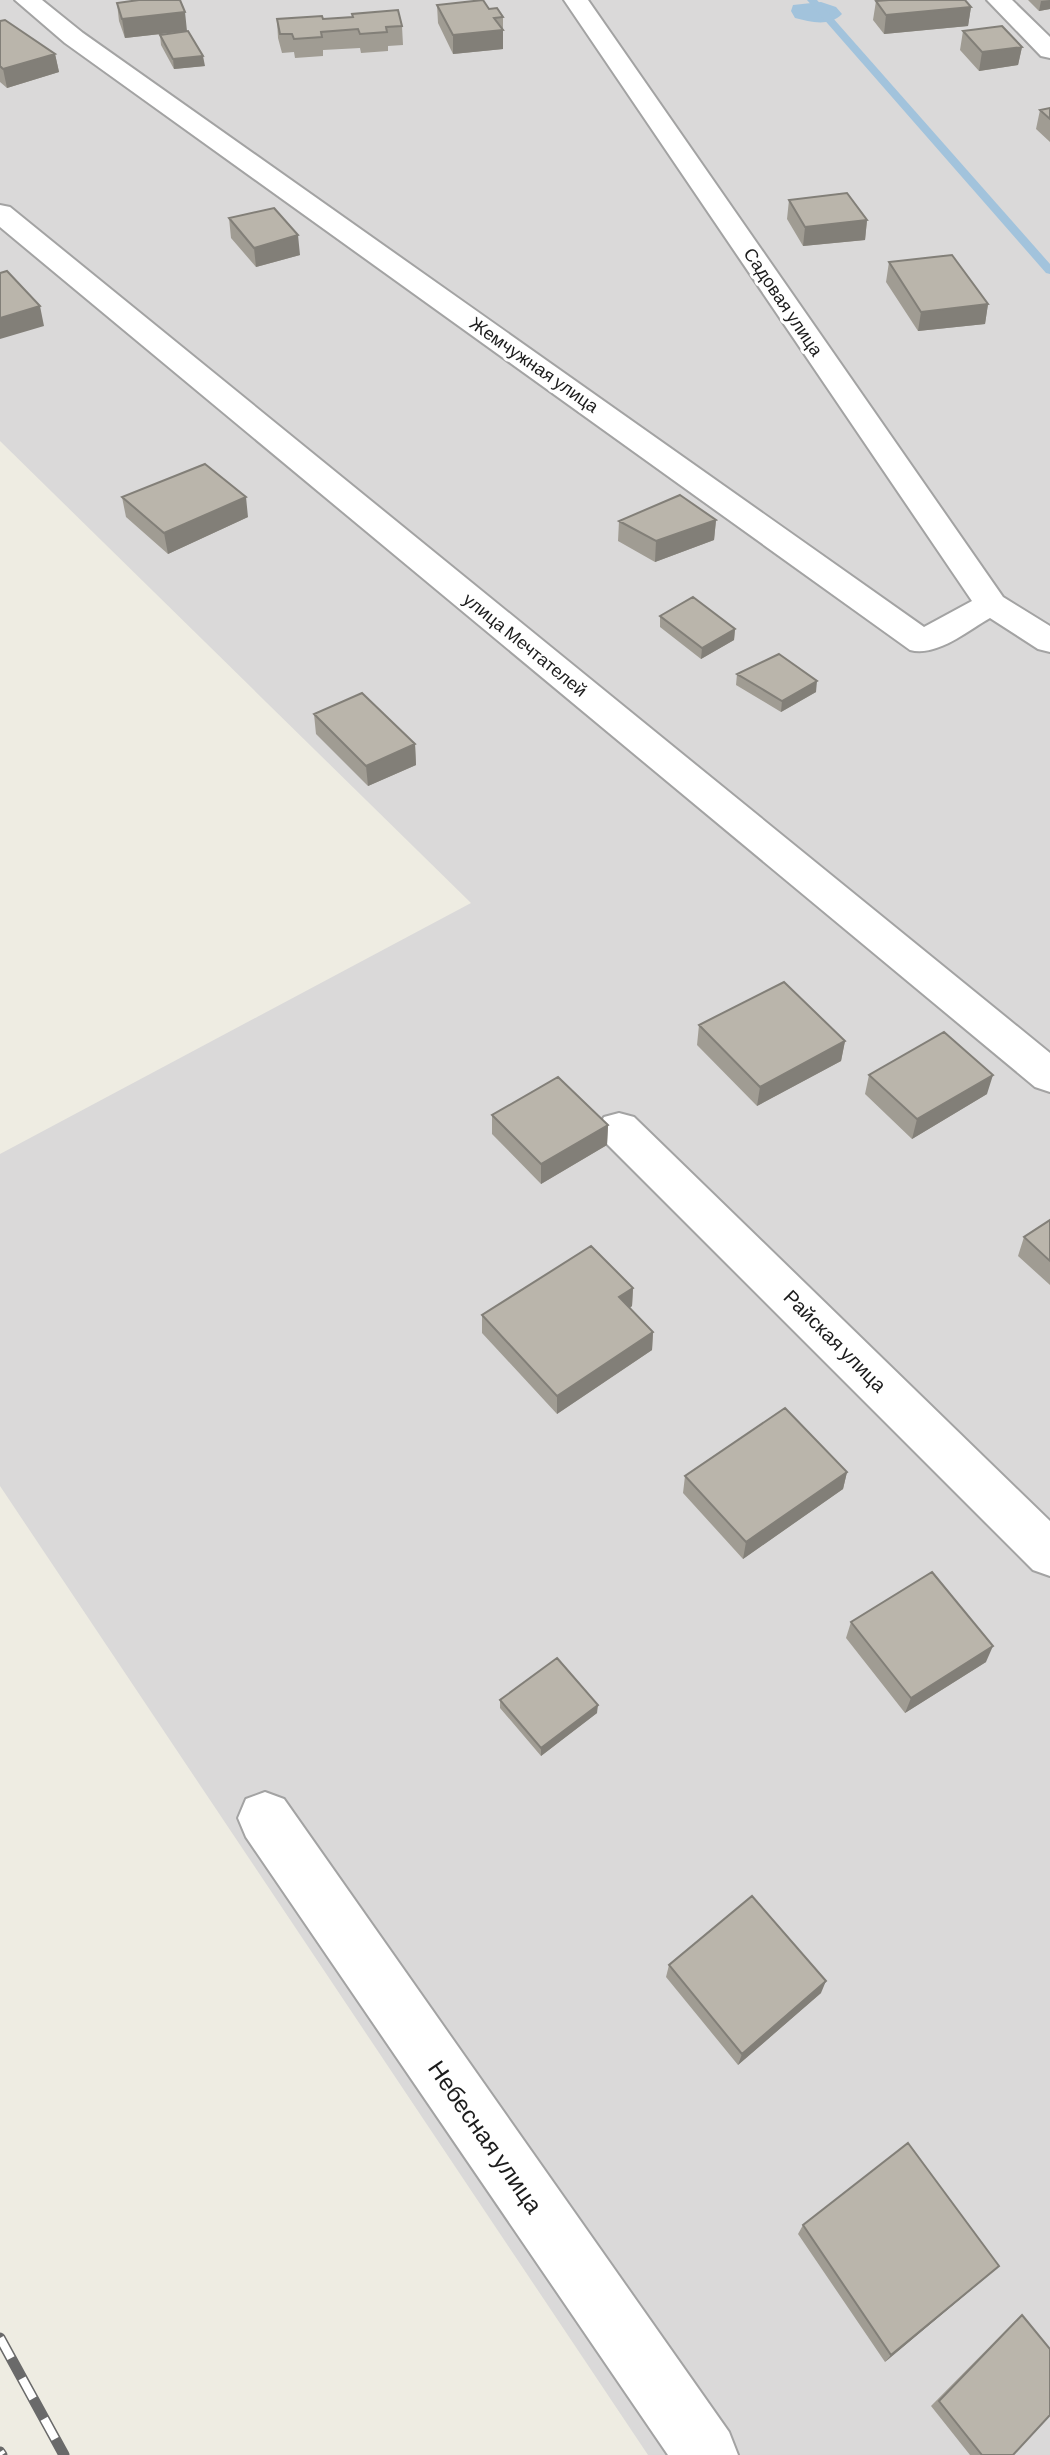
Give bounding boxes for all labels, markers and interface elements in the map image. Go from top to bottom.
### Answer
street label: Садовая улица [739,243,829,361]
street label: Жемчужная улица [466,312,604,417]
street label: улица Мечтателей [459,588,592,701]
street label: Райская улица [779,1284,893,1397]
street label: Небесная улица [423,2054,550,2219]

